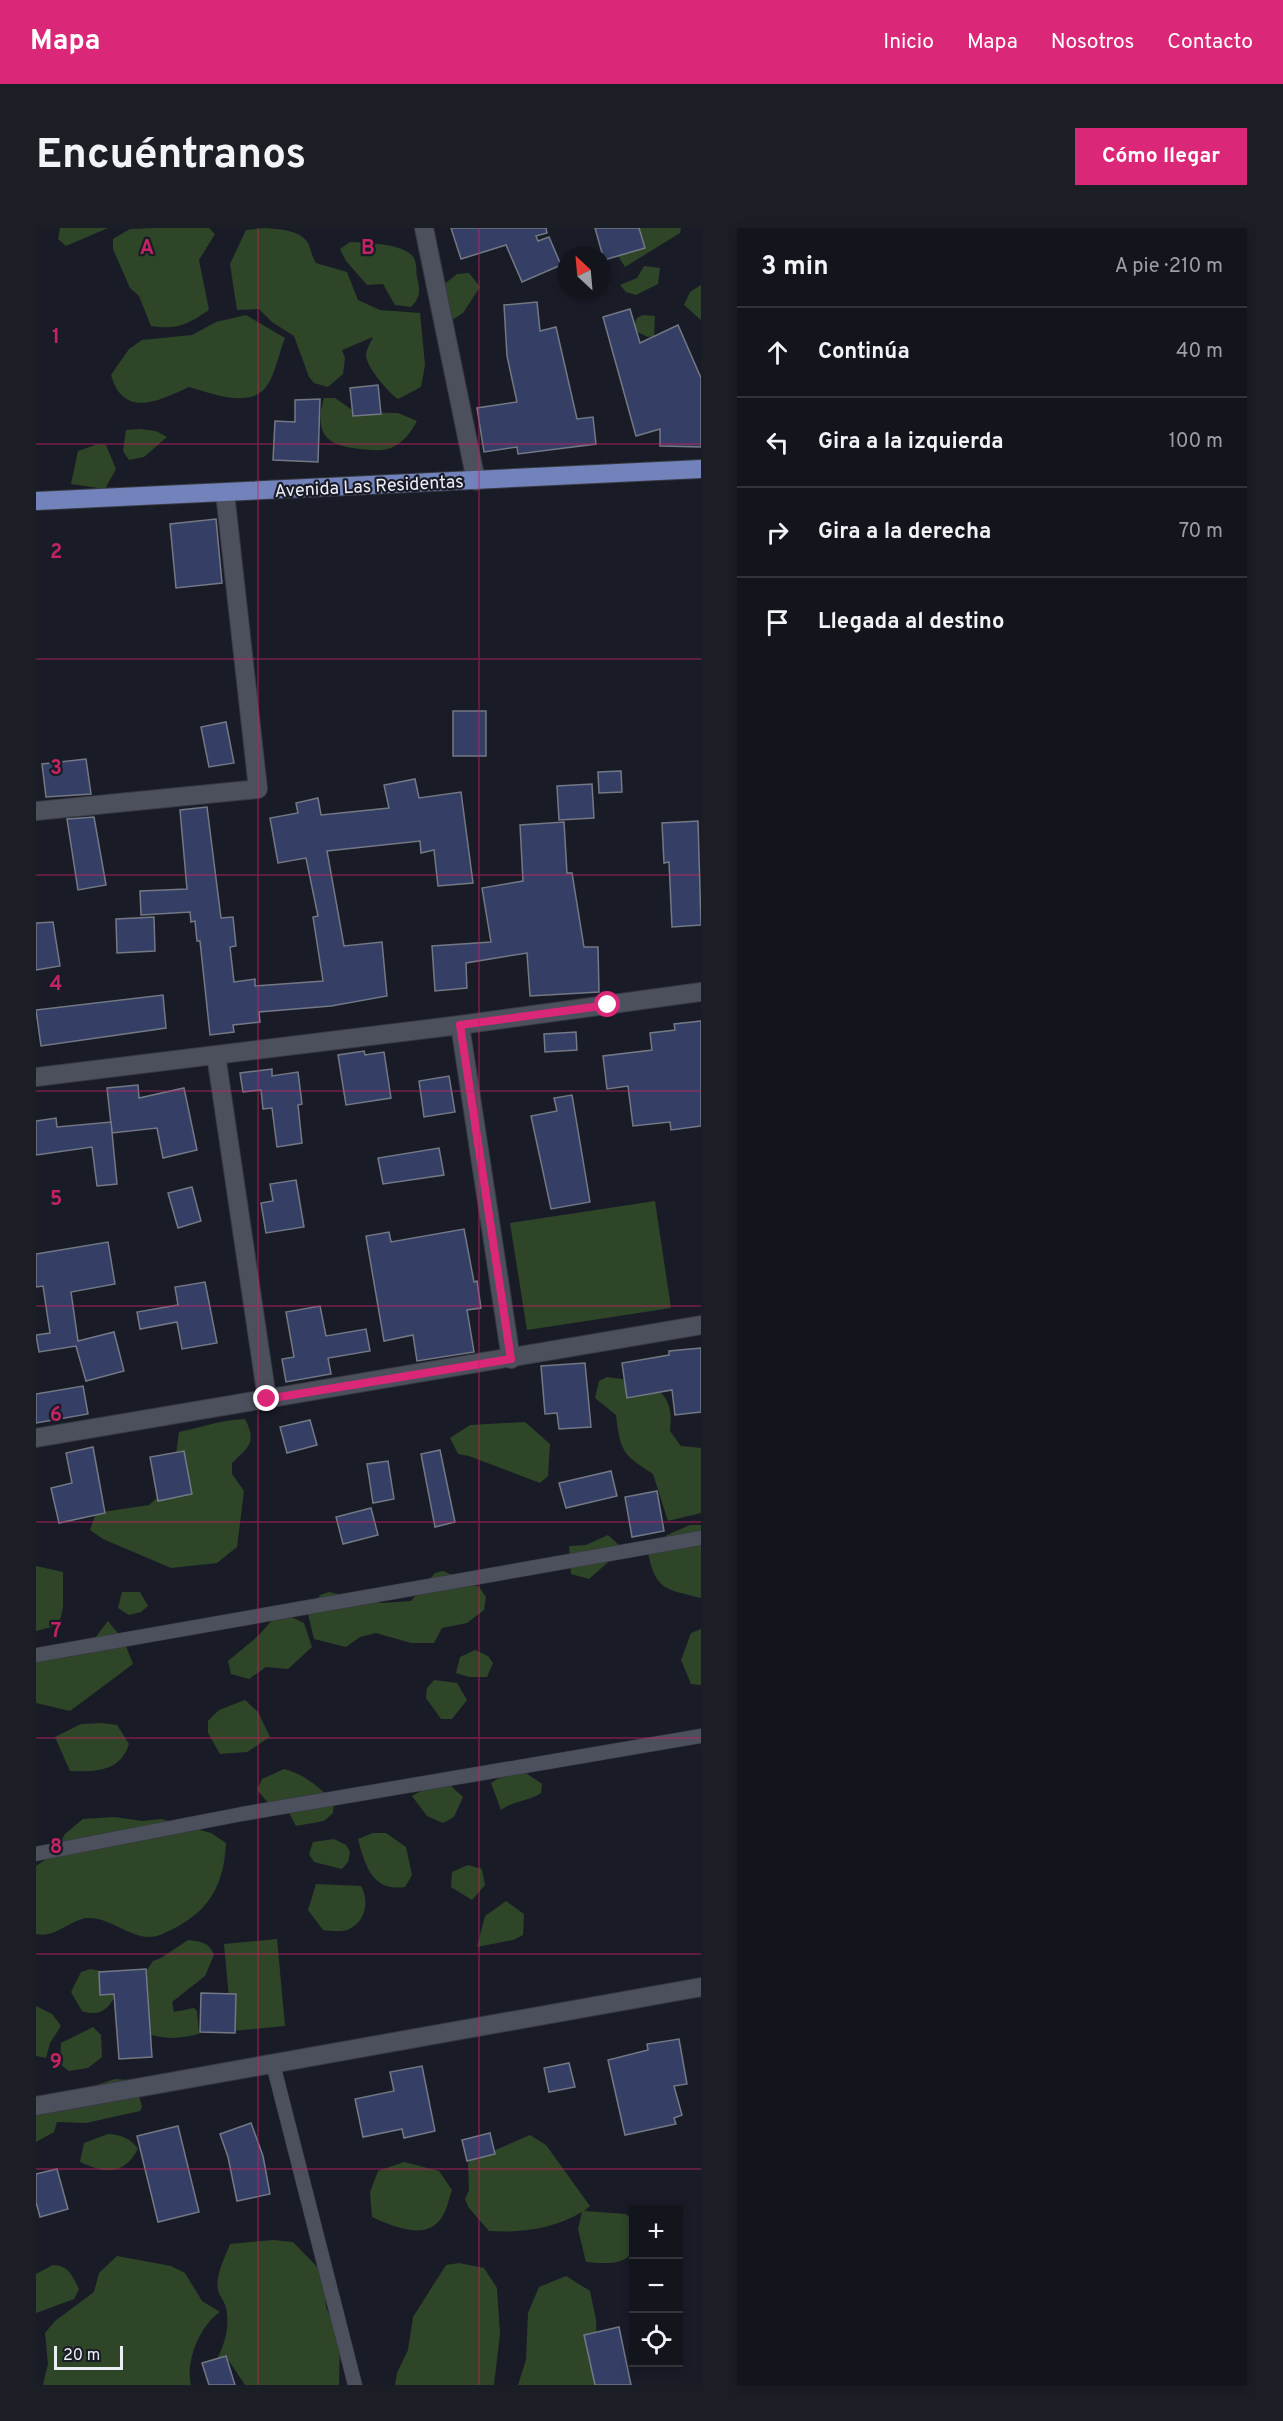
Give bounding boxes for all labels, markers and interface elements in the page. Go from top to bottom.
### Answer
text: Mapa [30,24,100,60]
text: Inicio [883,29,934,56]
text: Mapa [967,29,1018,56]
text: Nosotros [1051,29,1134,56]
text: Contacto [1167,29,1253,56]
button: Cómo llegar [1075,128,1247,185]
text: Encuéntranos [36,130,306,183]
text: A [140,236,154,262]
text: B [361,236,375,262]
north arrow [557,246,611,300]
text: 3 min [761,251,829,284]
text: A pie · 210 m [1115,254,1223,280]
text: 1 [52,325,60,351]
icon: ahead [761,336,794,369]
text: Continúa [818,339,910,366]
text: 40 m [1176,339,1223,365]
icon: left [761,426,794,459]
text: Gira a la izquierda [818,429,1004,456]
text: 100 m [1168,429,1223,455]
street label: Avenida Las Residentas [274,471,464,504]
icon: right [761,516,794,549]
text: Gira a la derecha [818,519,991,546]
text: 70 m [1179,519,1223,545]
text: 2 [50,540,62,566]
icon: arrive [761,606,794,639]
text: Llegada al destino [818,609,1004,636]
text: 3 [50,756,62,782]
text: 4 [50,972,62,998]
route start [594,991,620,1017]
text: 5 [50,1187,62,1213]
route end [253,1385,279,1411]
text: 6 [50,1403,62,1429]
text: 7 [51,1619,61,1645]
text: 8 [50,1835,62,1861]
text: 9 [50,2050,62,2076]
map controls [629,2205,683,2367]
button: + [629,2205,683,2259]
button: − [629,2259,683,2313]
button: locate [629,2313,683,2367]
scale bar [54,2343,123,2370]
text: 20 m [63,2346,100,2366]

